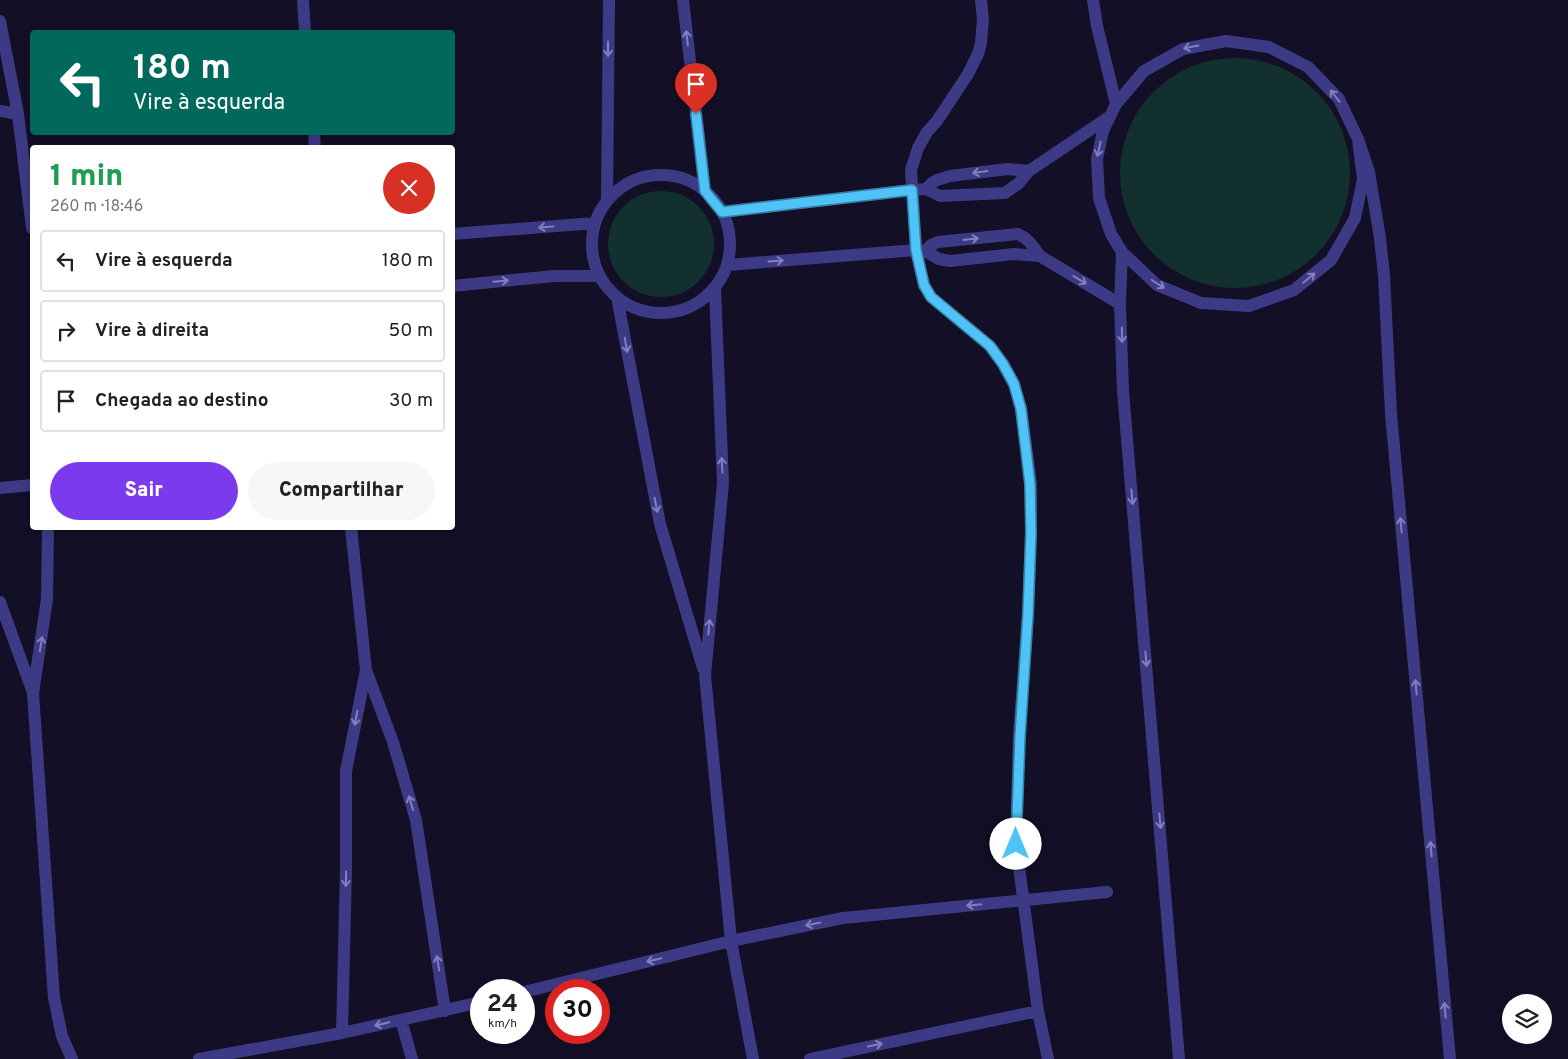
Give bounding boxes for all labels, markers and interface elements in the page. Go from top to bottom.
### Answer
one-way arrow [682,30,692,46]
one-way arrow [603,40,613,56]
one-way arrow [1184,43,1200,53]
text: 180 m [133,47,231,91]
icon: left [50,50,115,115]
pin [675,63,717,114]
icon: arrive [682,70,710,98]
text: Vire à esquerda [133,90,285,117]
one-way arrow [1330,90,1341,103]
one-way arrow [1094,141,1103,157]
text: 1 min [50,159,123,196]
button: close [383,162,435,214]
one-way arrow [973,167,989,177]
text: 260 m · 18:46 [50,197,143,217]
one-way arrow [538,222,554,232]
one-way arrow [963,234,979,244]
icon: left [52,247,80,275]
text: Vire à esquerda [95,249,233,273]
text: 180 m [382,249,433,273]
one-way arrow [768,256,784,266]
one-way arrow [1303,272,1316,284]
one-way arrow [1072,275,1087,285]
one-way arrow [493,276,509,286]
one-way arrow [1151,279,1165,289]
icon: right [52,317,80,345]
text: Vire à direita [95,319,209,343]
text: 50 m [388,319,433,343]
one-way arrow [1117,327,1127,343]
one-way arrow [621,337,631,353]
icon: arrive [52,387,80,415]
text: Chegada ao destino [95,389,269,413]
text: 30 m [389,389,433,413]
one-way arrow [718,457,727,473]
button: Sair [50,462,238,520]
button: Compartilhar [248,462,435,520]
one-way arrow [1127,489,1137,505]
one-way arrow [652,497,662,513]
one-way arrow [1397,517,1406,533]
one-way arrow [705,619,714,635]
one-way arrow [36,637,46,653]
one-way arrow [1141,651,1151,667]
one-way arrow [1411,679,1421,695]
one-way arrow [351,709,361,725]
one-way arrow [406,795,416,811]
one-way arrow [1155,813,1164,829]
position arrow [989,817,1041,869]
one-way arrow [1426,841,1436,857]
one-way arrow [341,871,351,887]
one-way arrow [966,900,982,909]
one-way arrow [805,920,821,930]
one-way arrow [433,955,443,971]
one-way arrow [647,956,663,965]
speed limit sign: 30 [545,979,610,1044]
text: 24 [487,989,518,1021]
map controls [1502,994,1552,1044]
button: layers [1502,994,1552,1044]
one-way arrow [1441,1003,1450,1019]
text: km/h [488,1016,517,1032]
one-way arrow [375,1020,391,1029]
one-way arrow [867,1040,883,1050]

